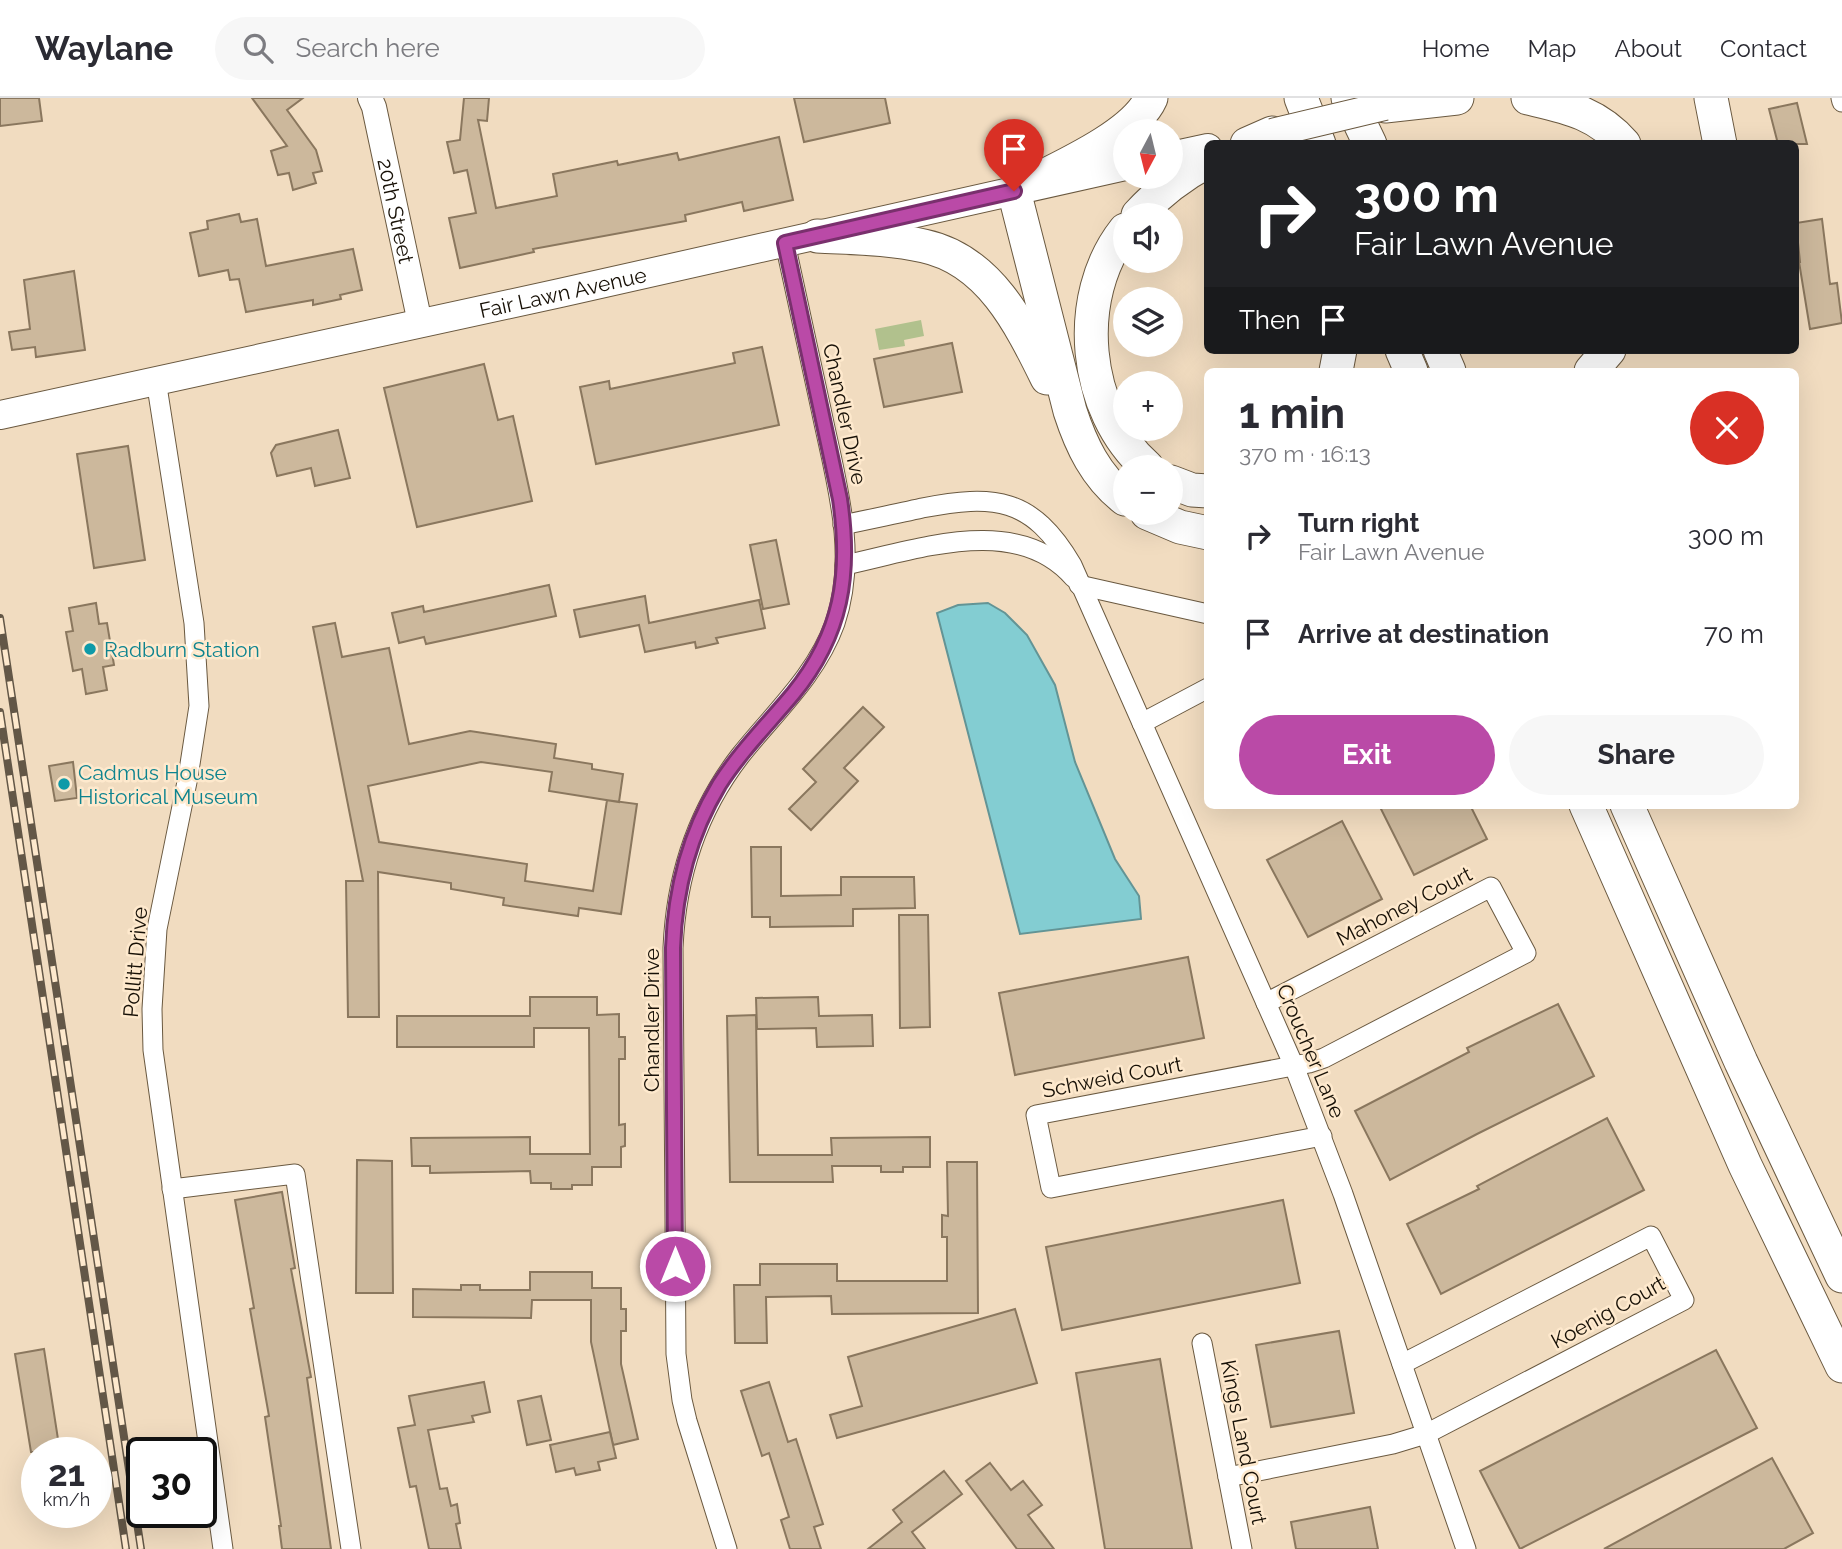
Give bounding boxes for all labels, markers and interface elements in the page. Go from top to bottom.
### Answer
search box [215,17,705,80]
text: Waylane [35,29,173,68]
icon: search [239,29,277,67]
text: Search here [295,33,440,63]
text: Home [1422,34,1490,63]
text: Map [1528,34,1576,63]
text: About [1614,34,1682,63]
text: Contact [1720,34,1807,63]
pin [984,119,1044,191]
north arrow [1113,119,1183,189]
map controls [1113,119,1183,525]
icon: arrive [995,130,1033,168]
street label: 20th Street [373,156,419,266]
text: 300 m [1354,166,1499,223]
icon: right [1239,168,1330,259]
button: sound [1113,203,1183,273]
text: Fair Lawn Avenue [1354,225,1614,262]
street label: Fair Lawn Avenue [477,261,649,323]
button: layers [1113,287,1183,357]
icon: arrive [1314,301,1352,339]
text: Then [1239,305,1300,335]
street label: Chandler Drive [818,341,872,487]
button: + [1113,371,1183,441]
text: 1 min [1239,389,1345,438]
button: close [1690,391,1764,465]
text: 370 m · 16:13 [1239,440,1371,467]
button: − [1113,455,1183,525]
text: Turn right [1298,508,1419,538]
icon: right [1239,517,1277,555]
text: 300 m [1688,521,1764,551]
text: Fair Lawn Avenue [1298,538,1485,565]
icon: arrive [1239,615,1277,653]
text: Arrive at destination [1298,619,1549,649]
text: 70 m [1704,619,1764,649]
place label: Radburn Station [104,637,260,662]
marker: Radburn Station [82,641,98,657]
button: Exit [1239,715,1495,795]
button: Share [1509,715,1764,795]
place label: Cadmus House Historical Museum [78,760,258,809]
marker: Cadmus House Historical Museum [56,776,72,792]
street label: Mahoney Court [1332,861,1476,951]
street label: Pollitt Drive [118,906,152,1018]
street label: Chandler Drive [639,948,664,1092]
street label: Croucher Lane [1272,980,1350,1122]
street label: Schweid Court [1040,1051,1184,1103]
position arrow [638,1229,712,1303]
street label: Koenig Court [1547,1270,1669,1354]
street label: Kings Land Court [1216,1358,1272,1526]
speed limit sign: 30 [126,1437,217,1528]
text: 21 [48,1453,85,1494]
text: km/h [43,1489,90,1510]

